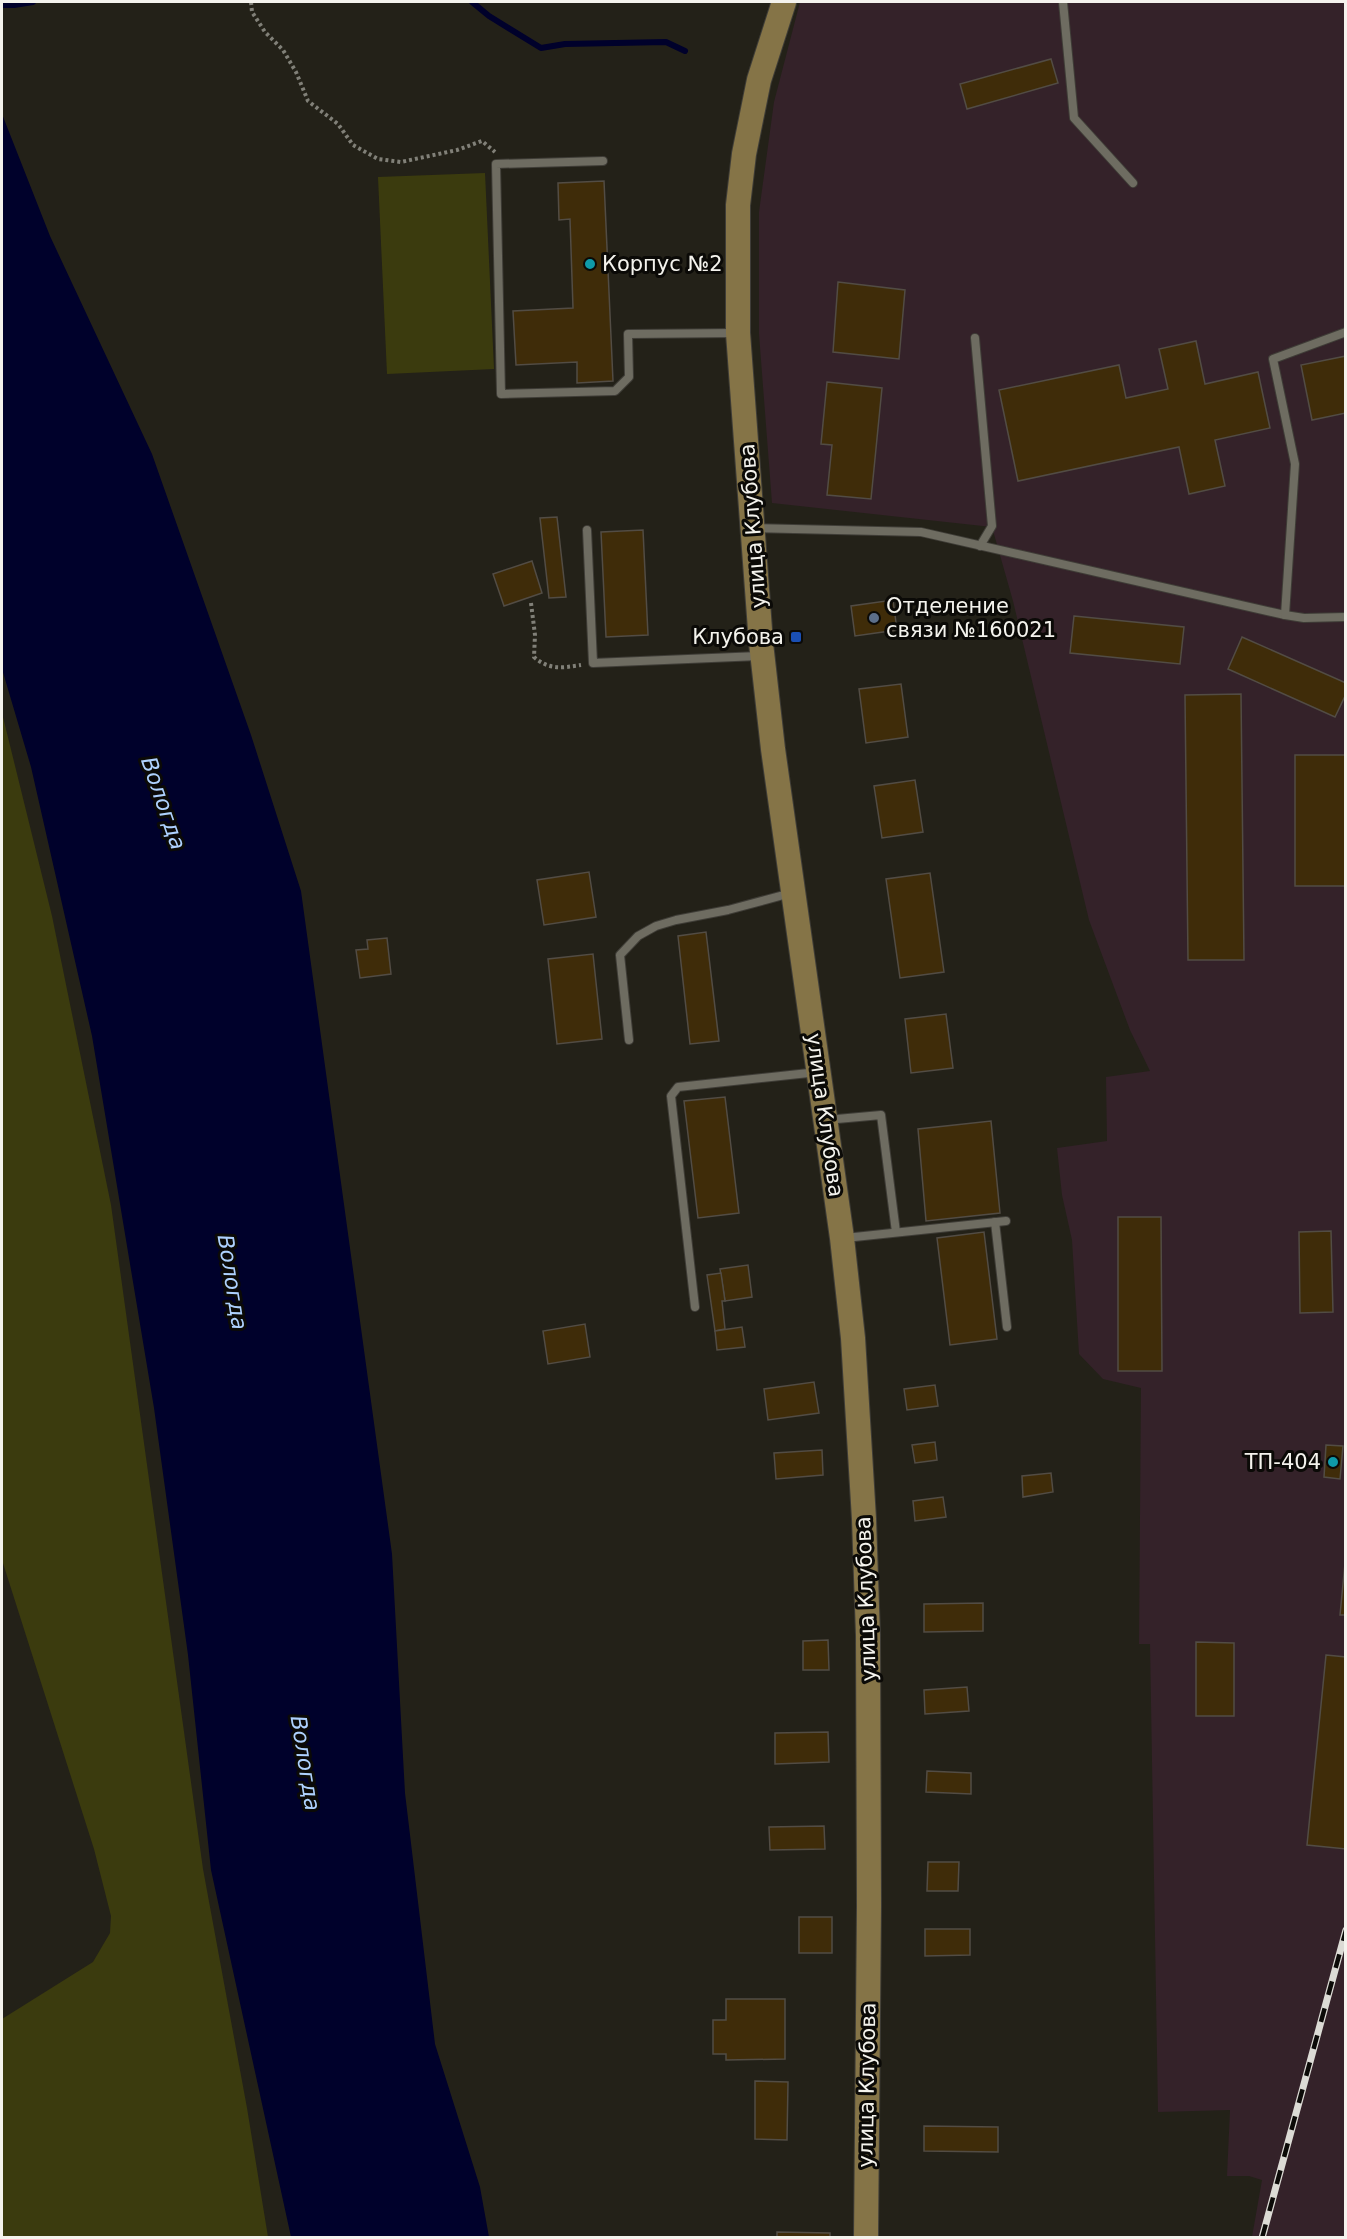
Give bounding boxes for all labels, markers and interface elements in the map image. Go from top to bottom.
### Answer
place label: Корпус №2 [602,252,723,276]
marker: Корпус №2 [583,257,597,271]
street label: улица Клубова [735,443,771,609]
place label: Отделение связи №160021 [886,594,1056,642]
marker: Отделение связи №160021 [867,611,881,625]
place label: Клубова [692,625,784,649]
marker: Клубова [789,630,803,644]
water label: Вологда [136,754,191,853]
street label: улица Клубова [802,1032,848,1198]
water label: Вологда [213,1233,252,1332]
place label: ТП-404 [1244,1450,1321,1474]
marker: ТП-404 [1326,1455,1340,1469]
street label: улица Клубова [851,1516,881,1682]
water label: Вологда [286,1714,325,1813]
street label: улица Клубова [854,2002,880,2168]

